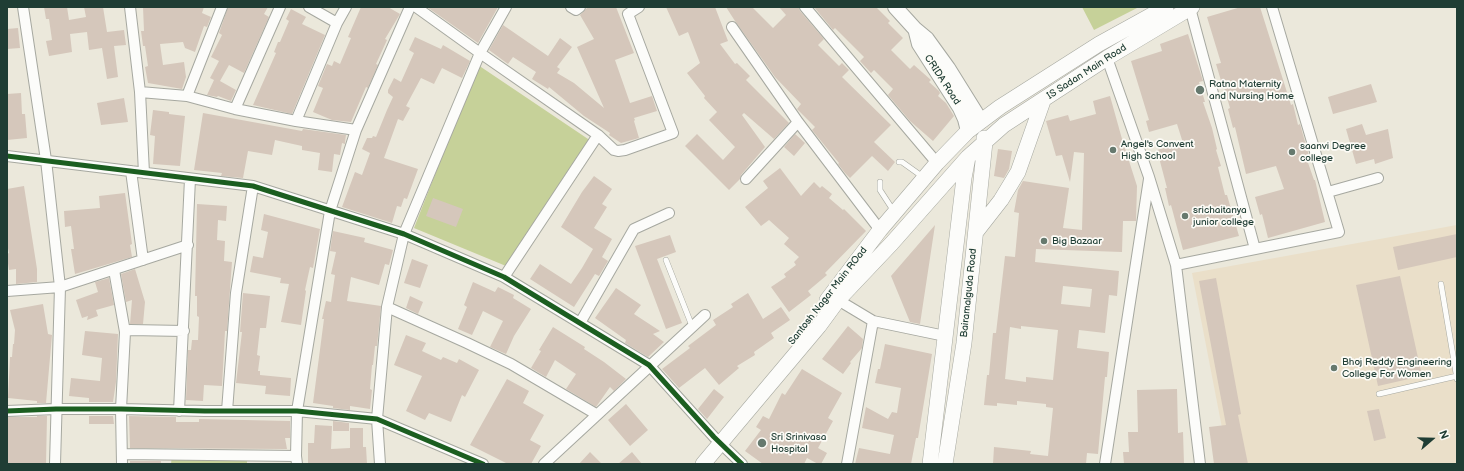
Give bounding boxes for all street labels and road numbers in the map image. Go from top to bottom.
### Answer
street label: IS Sadan Main Road [1045,42,1129,102]
street label: CRIDA Road [921,53,963,107]
street label: Santosh Nagar Main ROad [786,245,870,347]
street label: Bairamalguda Road [958,248,980,338]

